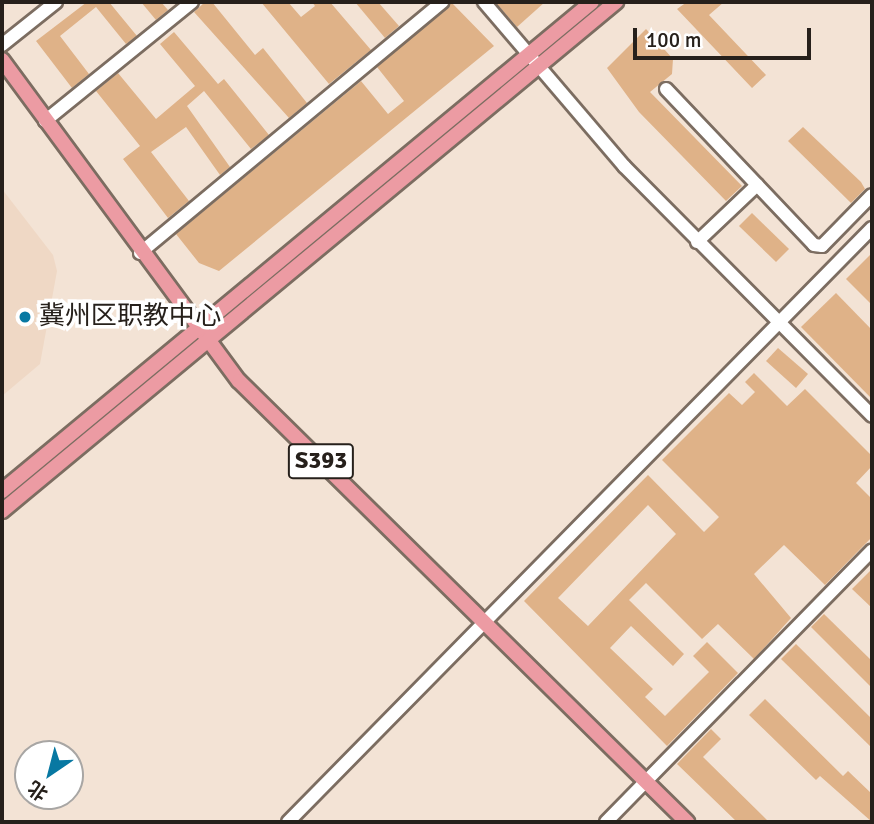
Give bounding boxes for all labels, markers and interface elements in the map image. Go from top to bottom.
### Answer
scale bar [636,14,814,58]
text: 100 m [646,27,701,53]
place label: 冀州区职教中心 [39,301,221,333]
marker: 冀州区职教中心 [17,309,33,325]
road number: S393 [288,440,354,482]
north arrow [14,740,84,810]
text: 北 [23,775,53,806]

